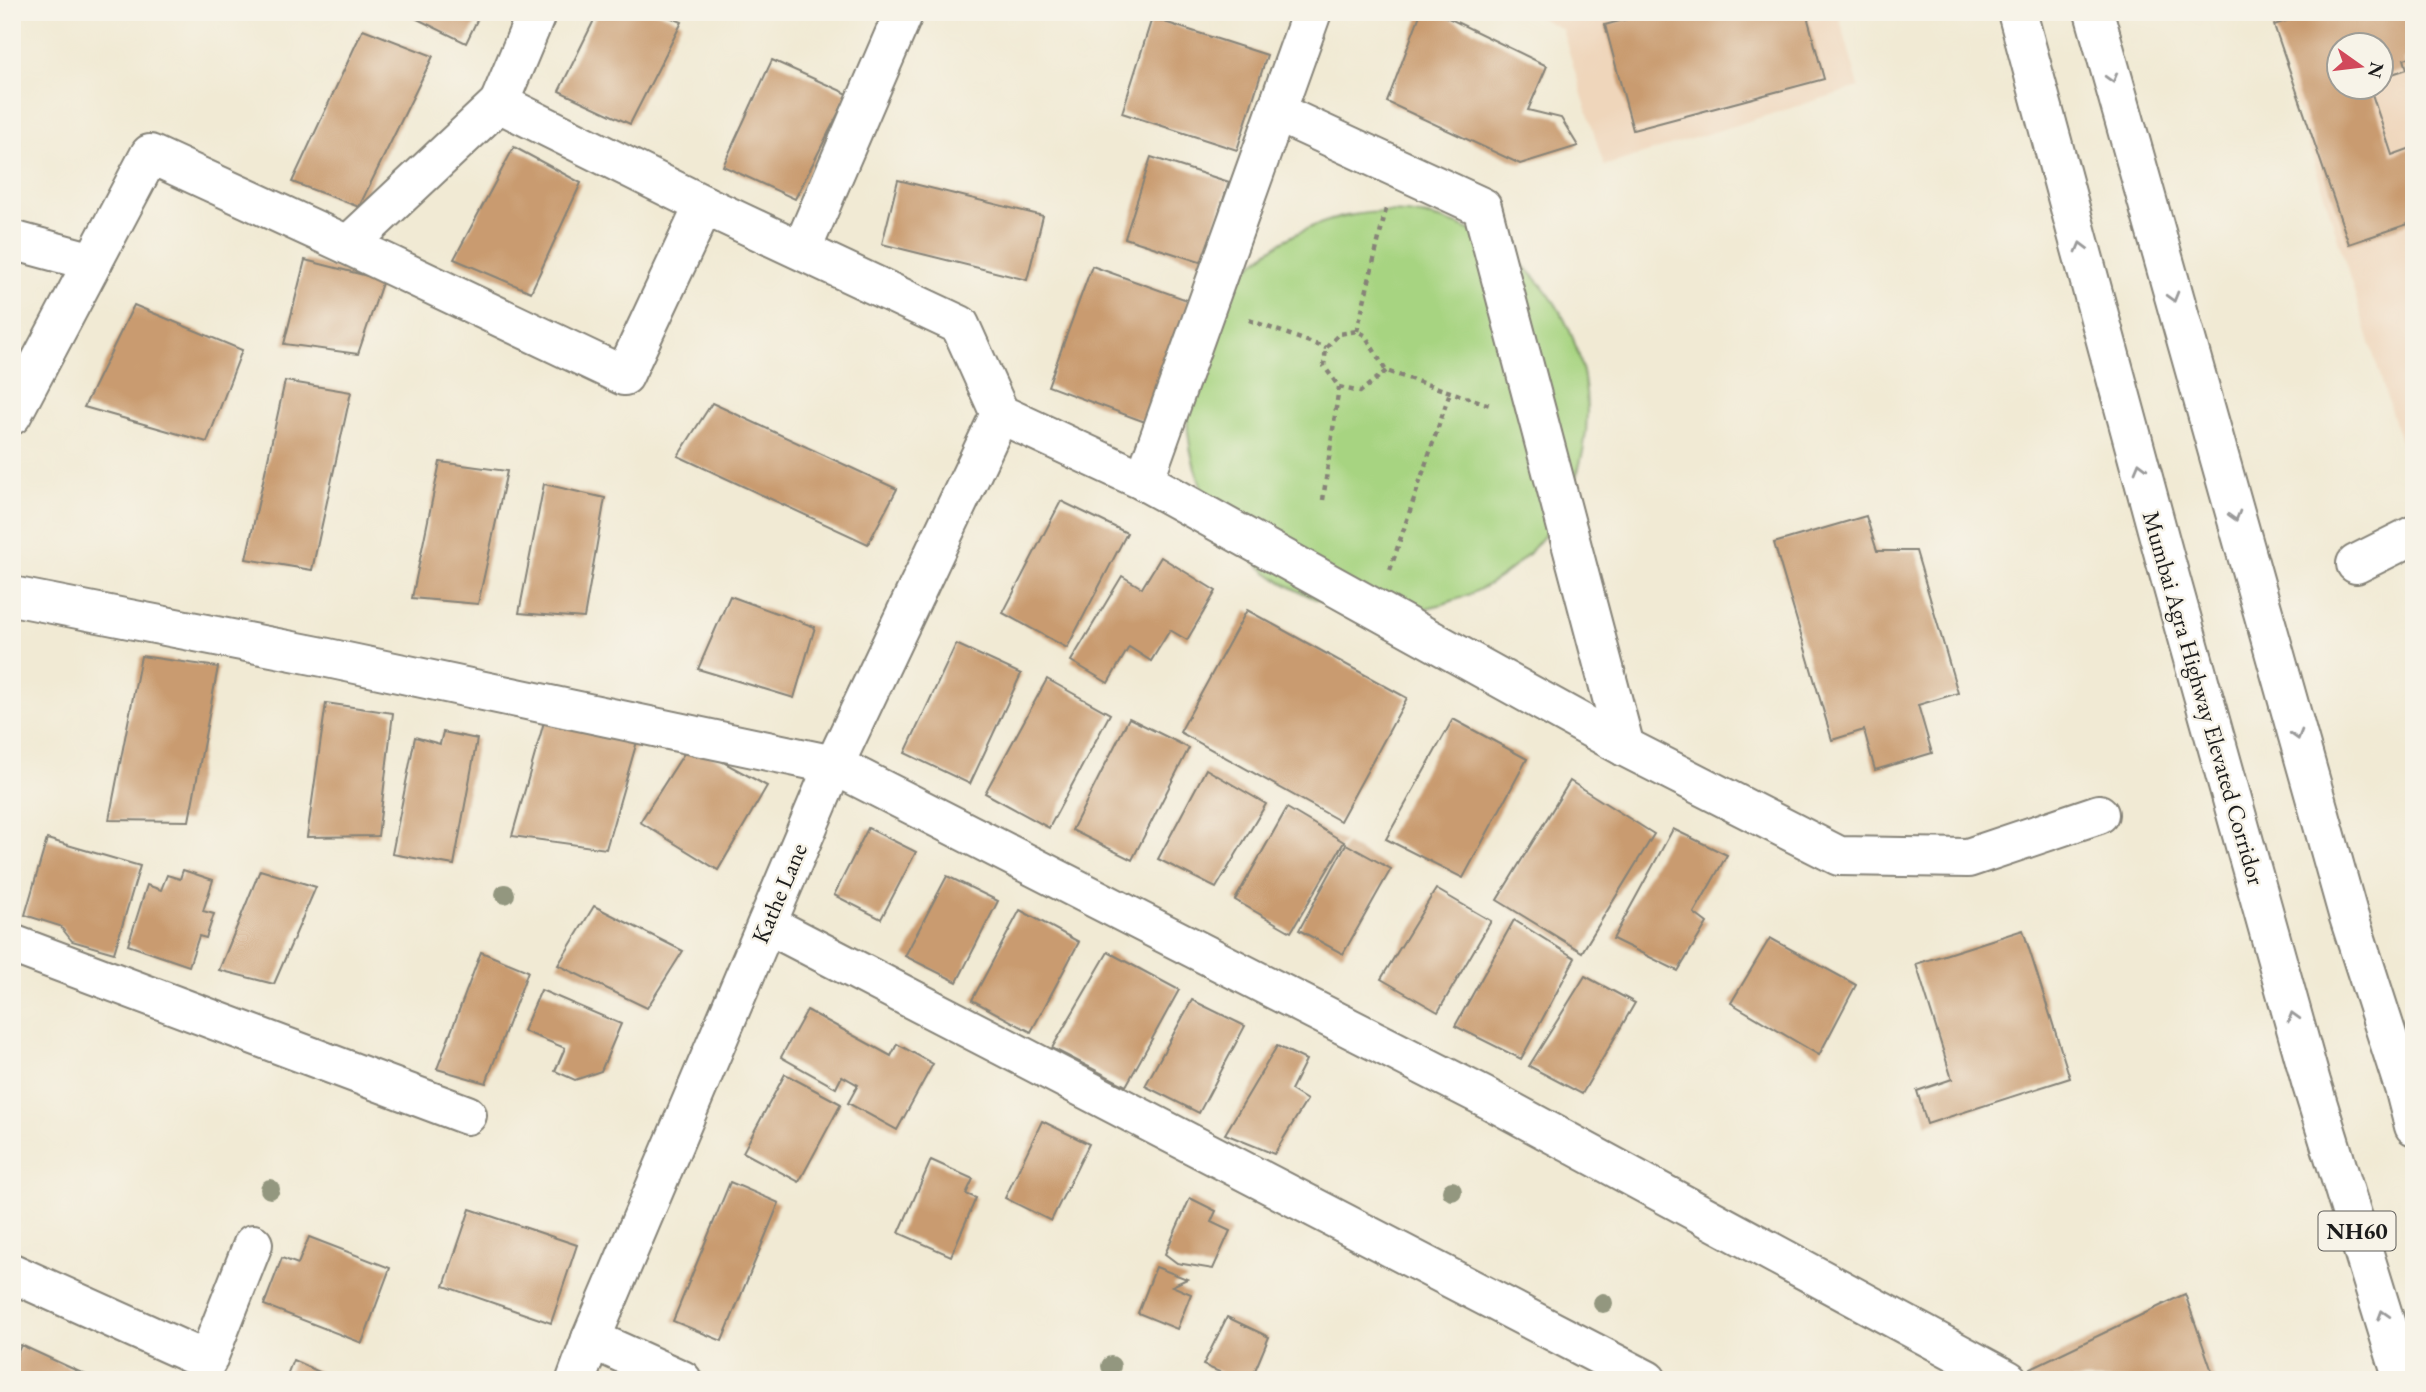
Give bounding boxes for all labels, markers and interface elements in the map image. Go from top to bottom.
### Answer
north arrow [2324,32,2394,102]
text: N [2362,60,2390,81]
one-way arrow [2104,72,2118,84]
one-way arrow [2074,242,2089,254]
one-way arrow [2165,291,2180,303]
one-way arrow [2134,461,2148,473]
street label: Mumbai Agra Highway Elevated Corridor [2136,507,2272,889]
one-way arrow [2227,510,2241,522]
one-way arrow [2289,729,2304,741]
street label: Kathe Lane [744,838,814,948]
one-way arrow [2286,1011,2301,1023]
road number: NH60 [2318,1212,2396,1250]
one-way arrow [2376,1309,2391,1321]

